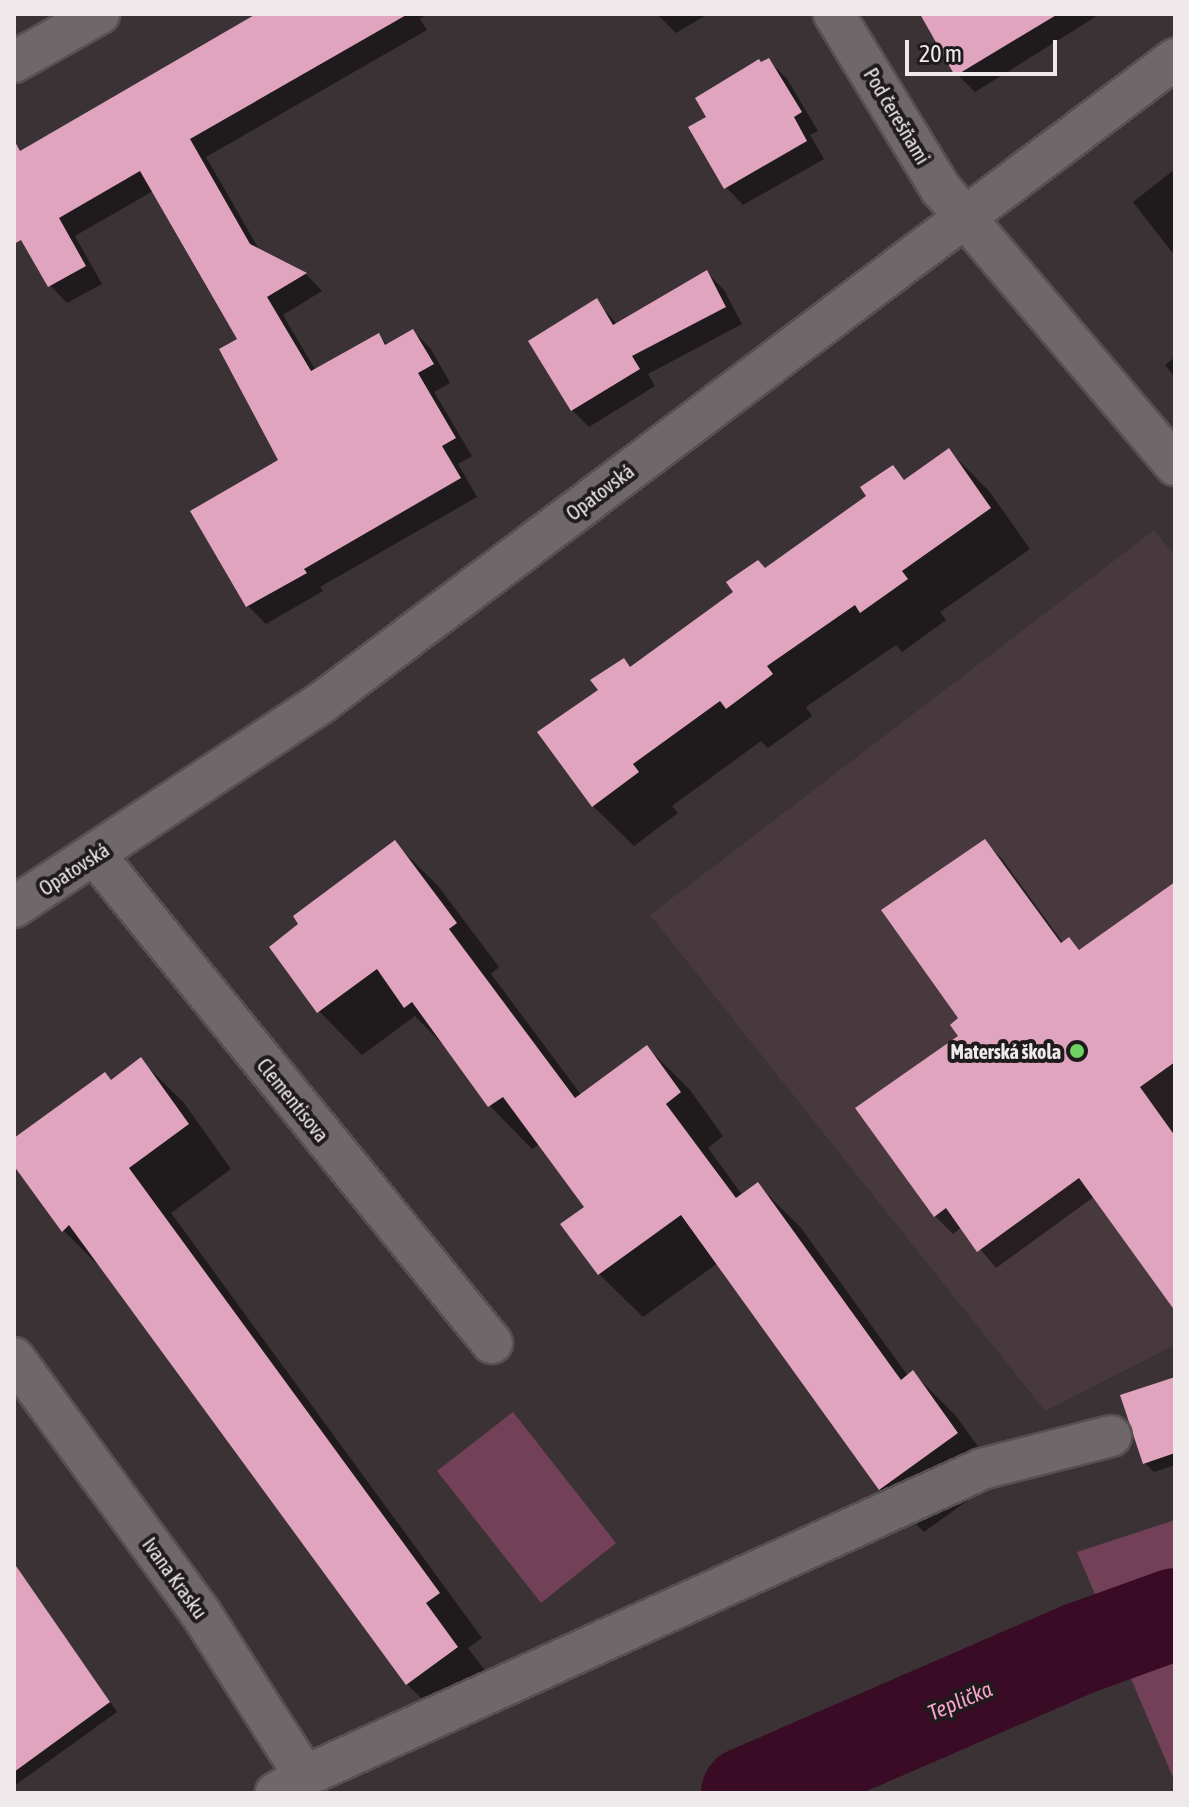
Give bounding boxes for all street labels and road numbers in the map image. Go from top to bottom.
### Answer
street label: Pod čerešňami [859,64,935,168]
street label: Opatovská [561,459,639,525]
street label: Opatovská [34,838,114,900]
street label: Clementisova [252,1053,334,1147]
street label: Ivana Krasku [138,1533,212,1623]

